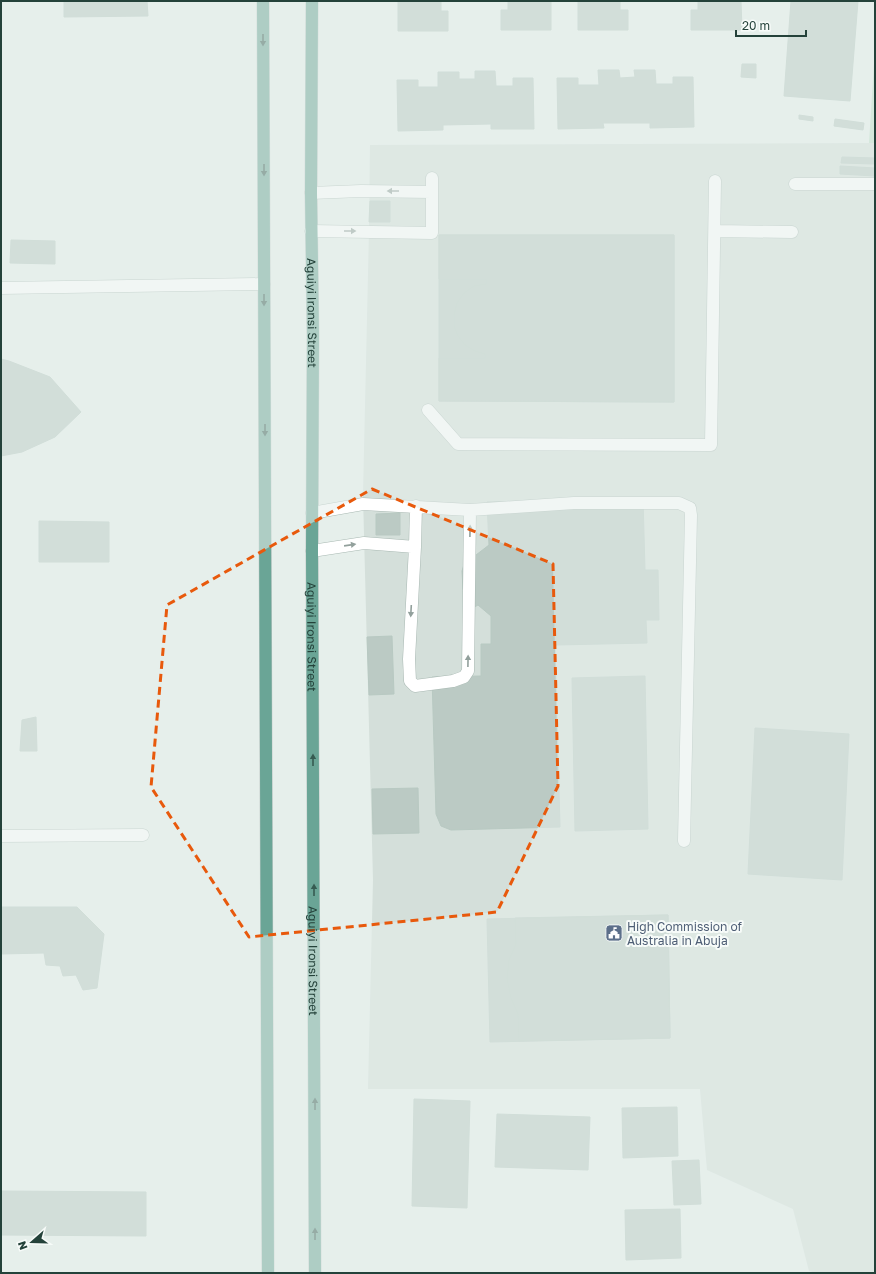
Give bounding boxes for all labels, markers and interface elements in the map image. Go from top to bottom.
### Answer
scale bar [736,12,806,38]
text: 20 m [742,18,770,33]
one-way arrow [260,34,266,47]
one-way arrow [261,164,267,177]
one-way arrow [386,188,399,194]
one-way arrow [344,228,357,234]
street label: Aguiyi Ironsi Street [304,258,321,368]
one-way arrow [261,294,267,307]
one-way arrow [262,424,268,437]
one-way arrow [467,524,473,537]
one-way arrow [344,542,356,548]
street label: Aguiyi Ironsi Street [305,582,320,692]
one-way arrow [408,605,415,617]
one-way arrow [465,654,471,667]
one-way arrow [310,753,316,766]
one-way arrow [310,884,317,896]
street label: Aguiyi Ironsi Street [306,906,321,1016]
place label: High Commission of Australia in Abuja [627,919,743,948]
public building icon: High Commission of Australia in Abuja [604,923,624,943]
one-way arrow [312,1097,318,1110]
north arrow [12,1222,52,1262]
one-way arrow [312,1227,318,1240]
text: N [15,1239,30,1252]

